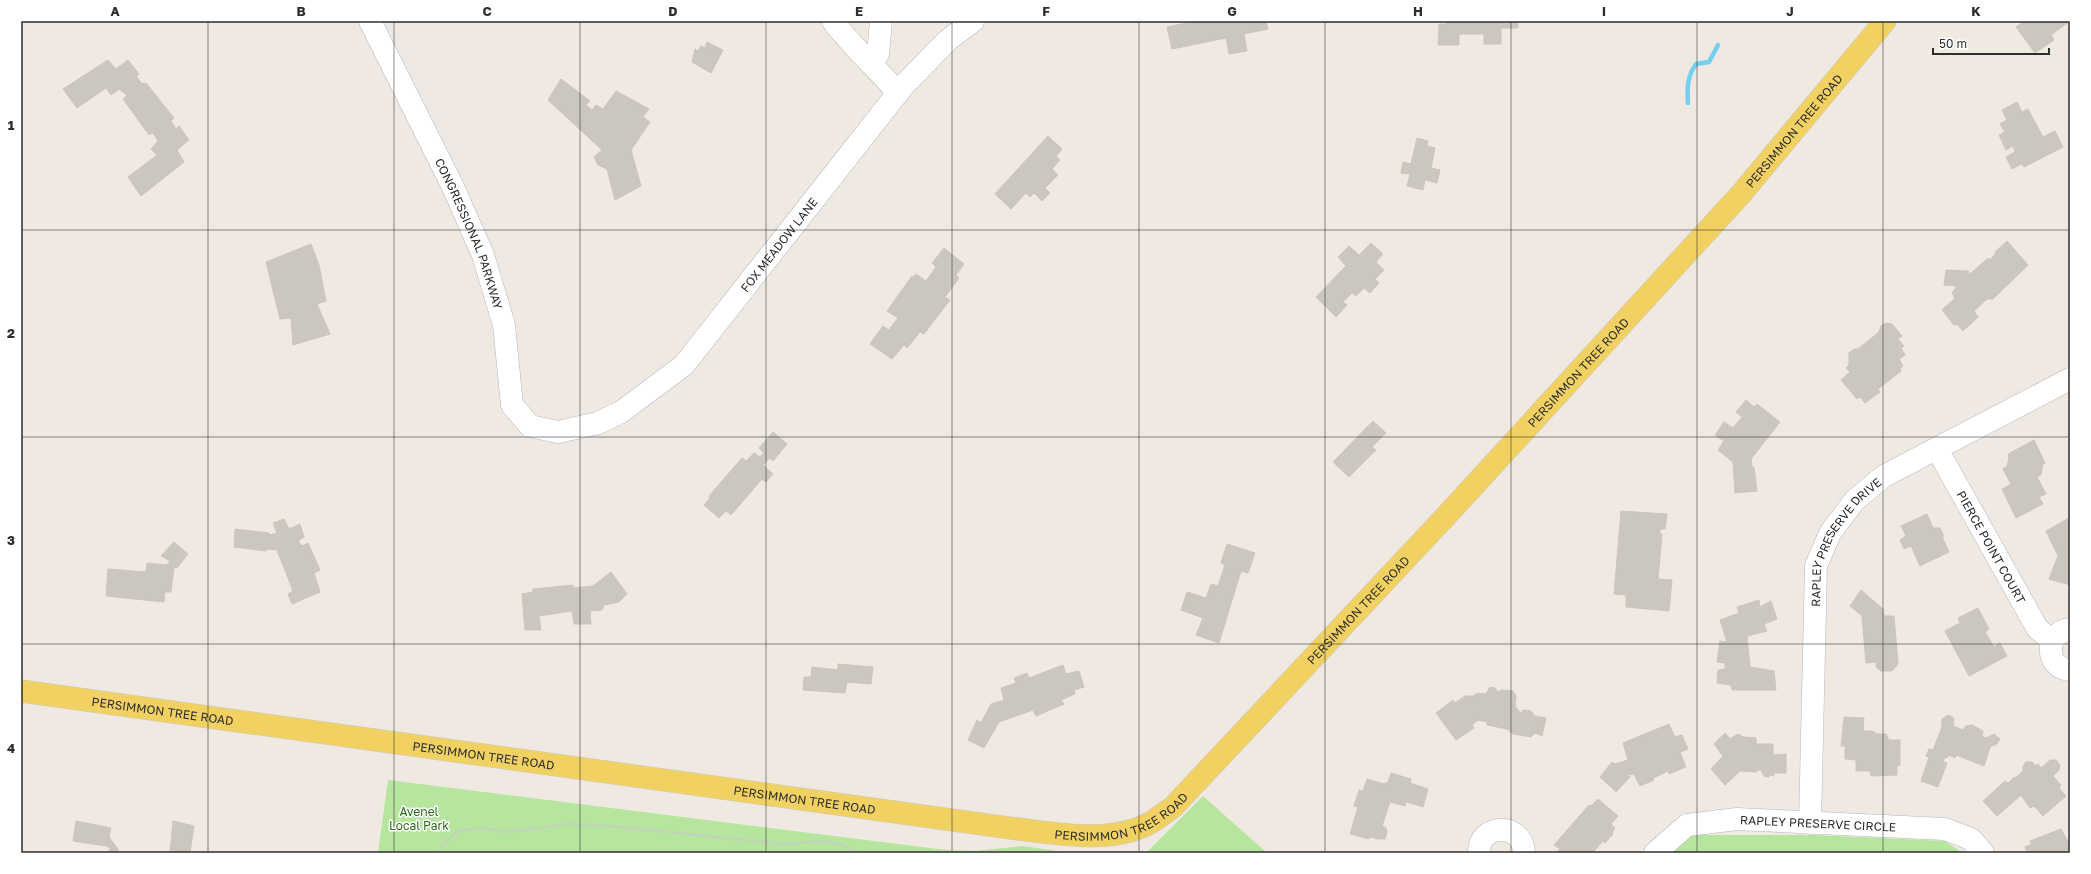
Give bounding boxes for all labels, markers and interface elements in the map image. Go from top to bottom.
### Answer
text: A [110,3,120,19]
text: B [296,3,306,19]
text: C [482,3,492,19]
text: D [668,3,678,19]
text: E [855,3,863,19]
text: F [1042,3,1050,19]
text: G [1227,3,1237,19]
text: H [1413,3,1423,19]
text: I [1602,3,1606,19]
text: J [1786,3,1794,19]
text: K [1971,3,1981,19]
scale bar [1933,30,2049,56]
text: 50 m [1939,36,1967,51]
street label: PERSIMMON TREE ROAD [1742,71,1845,190]
text: 1 [8,117,15,133]
street label: CONGRESSIONAL PARKWAY [432,155,506,311]
street label: FOX MEADOW LANE [737,194,820,295]
street label: PERSIMMON TREE ROAD [1524,314,1632,430]
text: 2 [7,325,15,341]
street label: RAPLEY PRESERVE DRIVE [1808,474,1884,607]
street label: PIERCE POINT COURT [1954,488,2029,606]
text: 3 [7,532,15,548]
street label: PERSIMMON TREE ROAD [1303,553,1412,667]
street label: PERSIMMON TREE ROAD [91,693,235,728]
street label: PERSIMMON TREE ROAD [412,738,555,772]
text: 4 [7,740,15,756]
street label: PERSIMMON TREE ROAD [733,782,876,817]
street label: PERSIMMON TREE ROAD [1054,789,1191,843]
park label: Avenel Local Park [389,804,449,833]
street label: RAPLEY PRESERVE CIRCLE [1740,812,1896,834]

